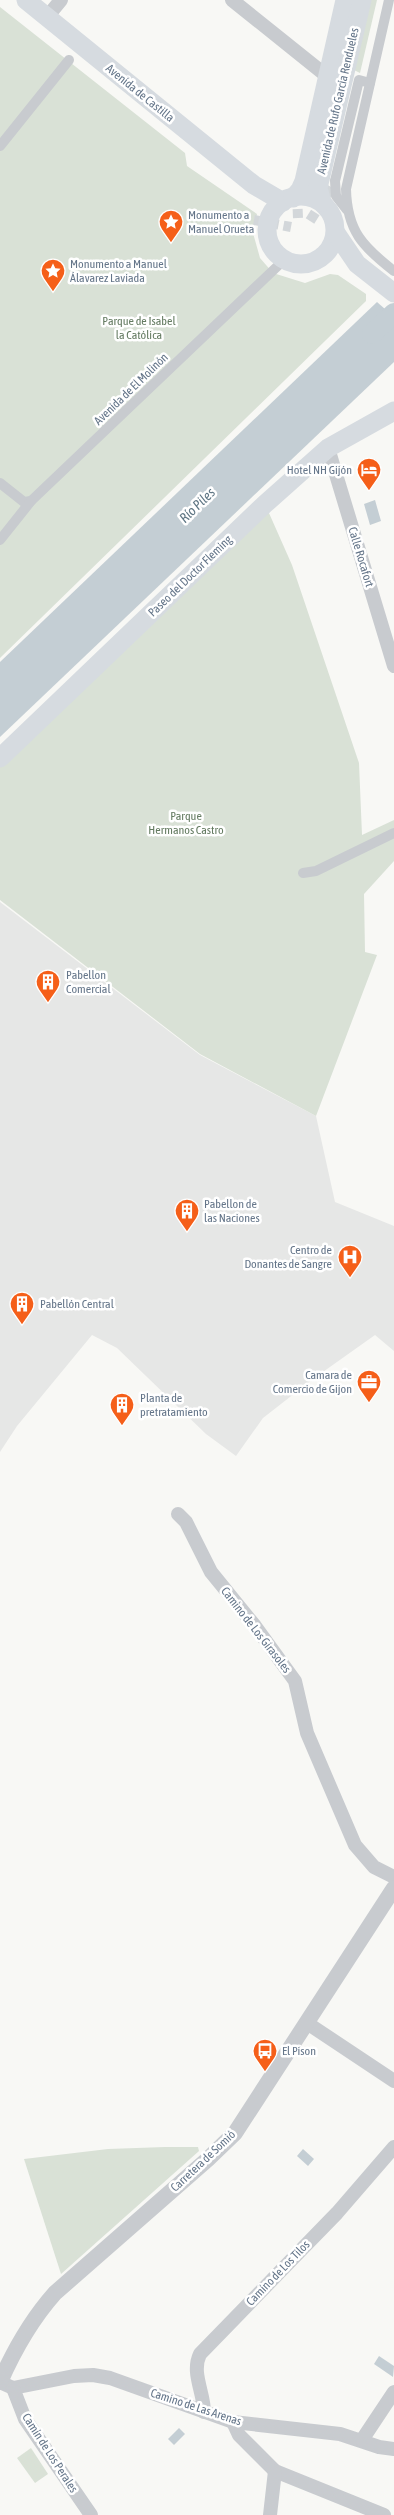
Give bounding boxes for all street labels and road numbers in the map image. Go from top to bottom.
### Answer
street label: Avenida de Rufo García Rendueles [314,27,362,175]
street label: Avenida de Castilla [103,61,177,125]
street label: Avenida de El Molinón [91,350,171,428]
street label: Calle Rocafort [345,525,377,589]
street label: Paseo del Doctor Fleming [145,532,235,620]
street label: Camino de Los Girasoles [218,1584,294,1676]
street label: Carretera de Somió [168,2127,238,2195]
street label: Camino de Los Tilos [243,2238,313,2308]
street label: Camino de Las Arenas [149,2386,243,2428]
street label: Camín de Los Perales [19,2411,81,2495]

